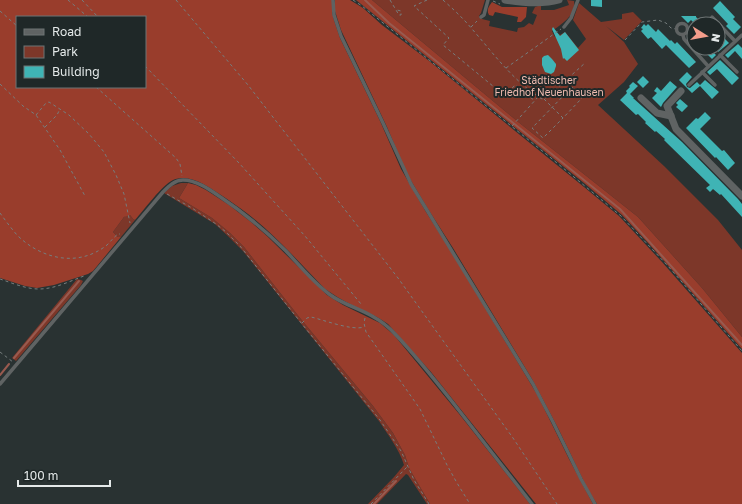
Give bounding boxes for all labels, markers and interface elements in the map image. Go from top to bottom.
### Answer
legend [16,16,146,88]
north arrow [686,16,726,56]
text: Road [52,24,81,39]
text: N [709,33,723,43]
text: Park [52,44,78,59]
text: Building [52,64,100,79]
park label: Städtischer Friedhof Neuenhausen [494,74,604,98]
scale bar [18,462,110,488]
text: 100 m [24,468,58,483]

